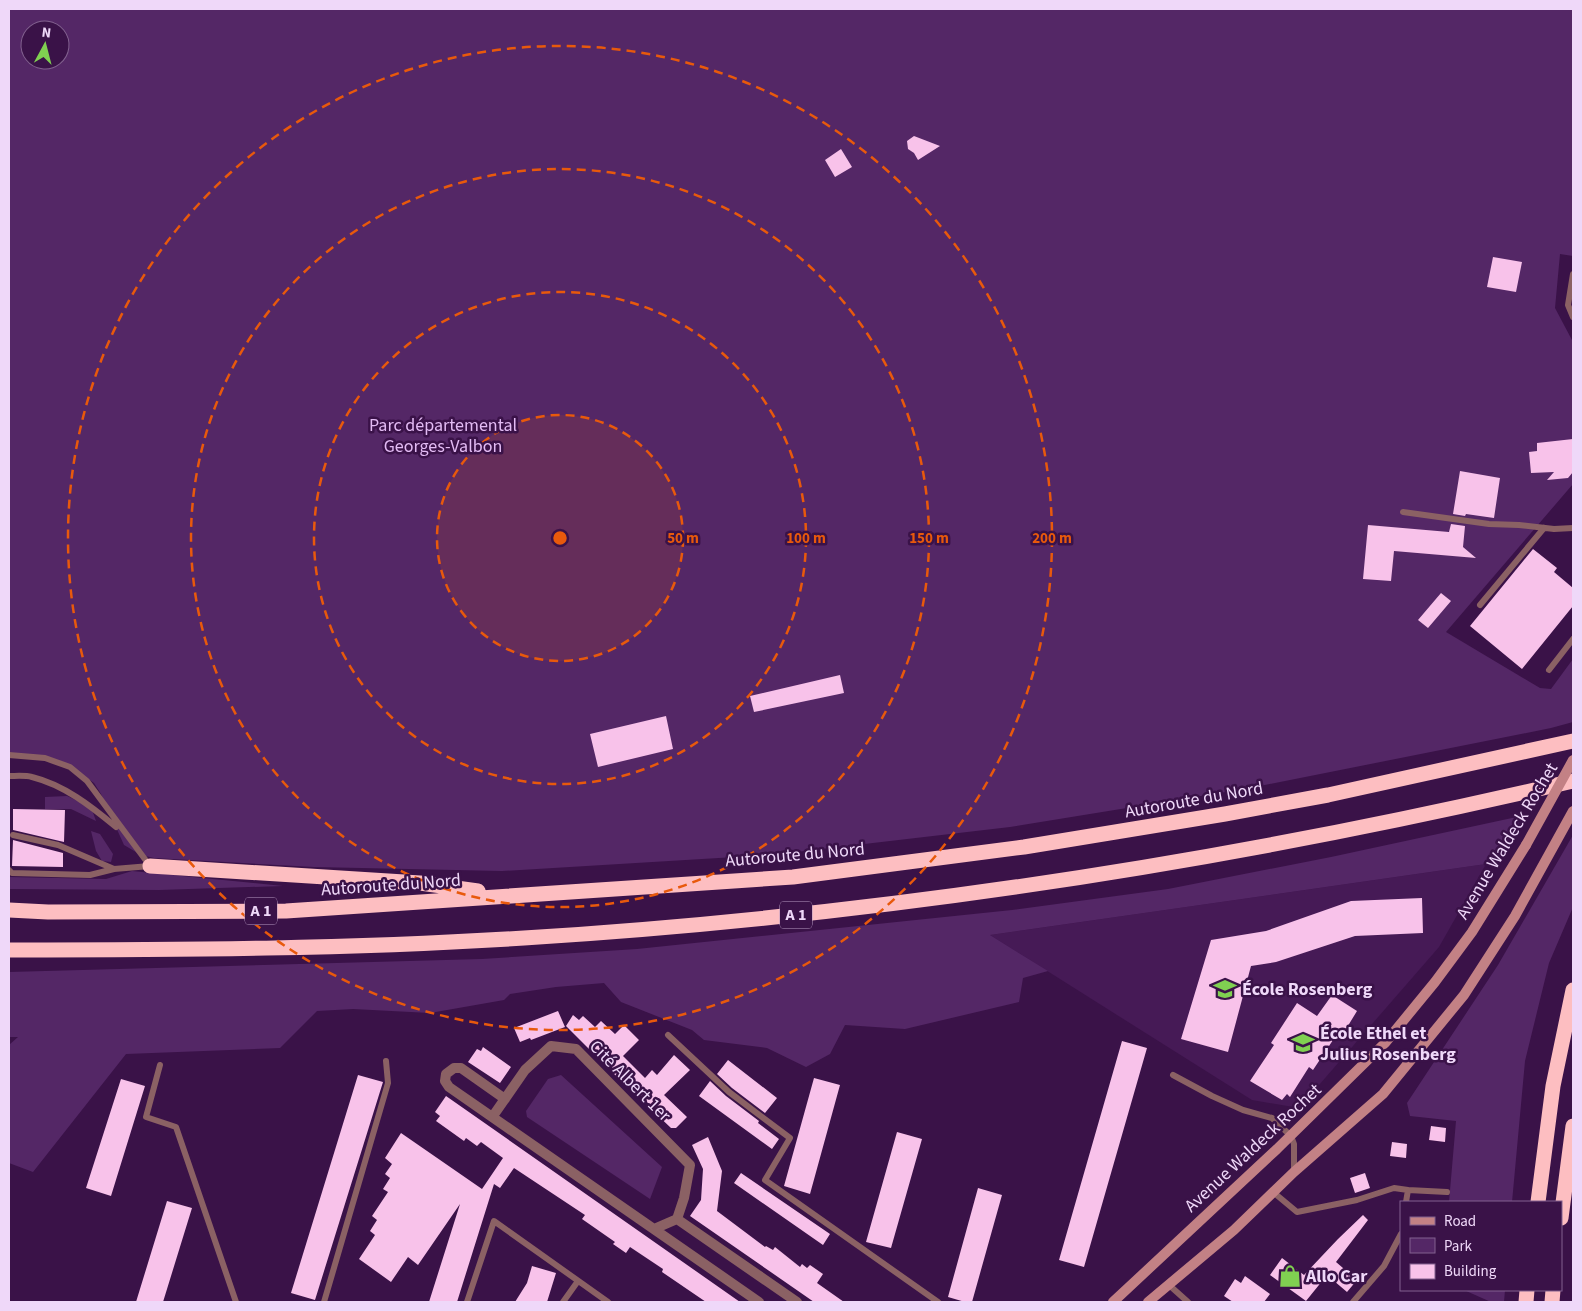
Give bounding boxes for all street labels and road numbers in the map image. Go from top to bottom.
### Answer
street label: Avenue Waldeck Rochet [1450,758,1564,924]
street label: Autoroute du Nord [1123,776,1265,824]
street label: Autoroute du Nord [724,836,866,874]
street label: Autoroute du Nord [320,868,462,902]
road number: A 1 [245,898,277,924]
road number: A 1 [780,902,812,928]
street label: Cité Albert 1er [584,1035,677,1128]
street label: Avenue Waldeck Rochet [1179,1078,1327,1218]

